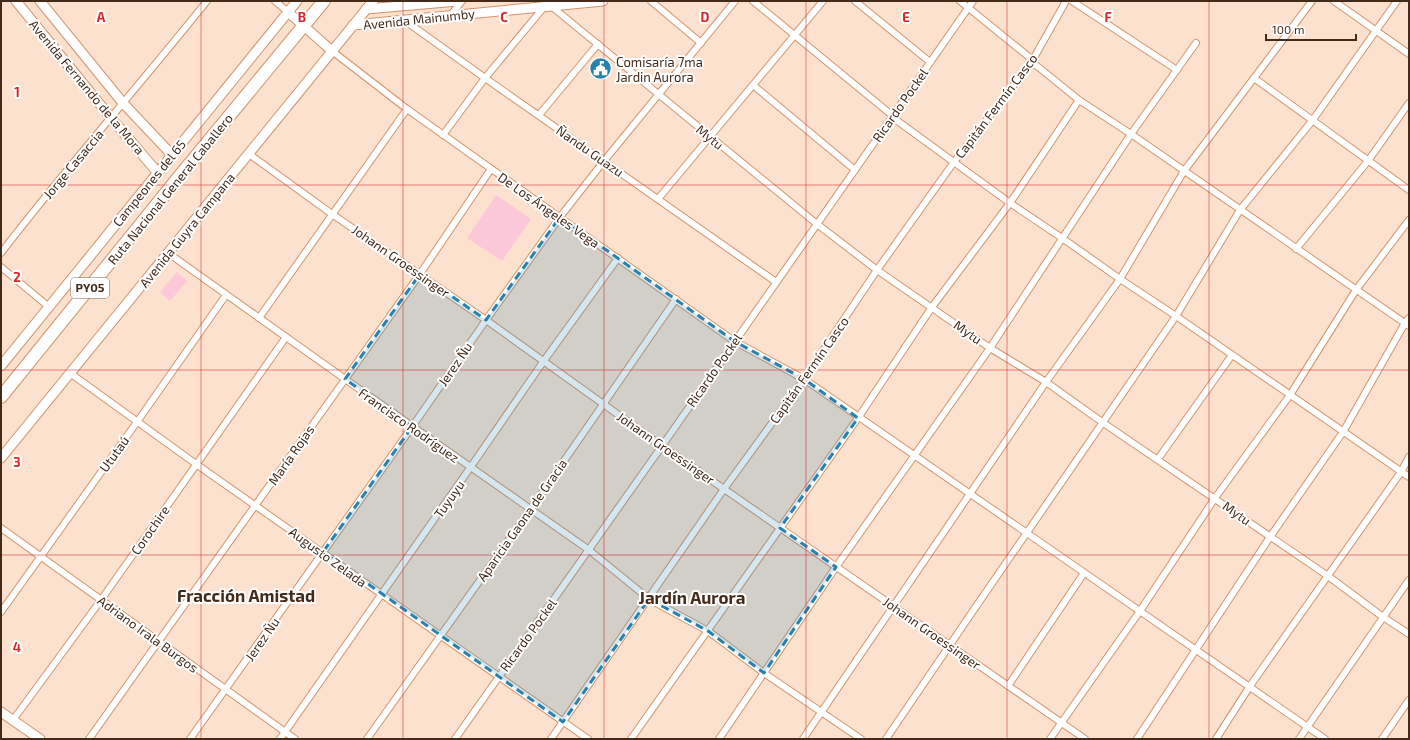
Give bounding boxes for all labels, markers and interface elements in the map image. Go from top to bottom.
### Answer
street label: Avenida Mainumby [362,5,476,33]
text: B [298,9,306,25]
text: C [500,9,508,25]
text: D [701,9,710,25]
text: E [902,9,910,25]
text: F [1104,9,1112,25]
street label: Avenida Fernando de la Mora [26,16,148,158]
scale bar [1266,16,1356,42]
text: 100 m [1272,22,1304,36]
street label: Capitán Fermín Casco [951,51,1041,161]
place label: Comisaría 7ma Jardin Aurora [616,54,703,85]
public building icon: Comisaría 7ma Jardin Aurora [587,56,613,82]
street label: Ricardo Pockel [869,65,931,145]
text: 1 [14,84,20,100]
street label: Ruta Nacional General Caballero [104,110,236,268]
street label: Mytu [693,121,727,153]
street label: Ñandu Guazu [553,122,627,180]
street label: Jorge Casaccia [39,126,107,202]
street label: Campeones del 65 [109,136,189,230]
street label: De Los Ángeles Vega [495,168,603,251]
street label: Avenida Guyra Campana [136,169,238,291]
street label: Johann Groessinger [349,221,453,301]
text: 2 [13,269,21,285]
road number: PY05 [71,278,109,298]
street label: Capitán Fermín Casco [766,314,852,426]
street label: Mytu [951,317,985,347]
street label: Ricardo Pockel [683,330,745,410]
street label: Jerez Ñu [435,339,475,389]
street label: Francisco Rodríguez [356,384,462,466]
street label: Johann Groessinger [614,408,718,488]
street label: María Rojas [265,422,317,488]
street label: Ututaú [96,433,132,475]
text: 3 [13,454,21,470]
street label: Aparicia Gaona de Gracia [474,456,570,584]
street label: Tuyuyu [430,477,468,521]
street label: Mytu [1220,498,1254,528]
street label: Corochire [127,502,173,558]
street label: Augusto Zelada [286,524,370,590]
district label: Fracción Amistad [177,585,315,605]
district label: Jardín Aurora [639,587,745,607]
street label: Adriano Irala Burgos [95,592,201,676]
street label: Johann Groessinger [880,593,984,673]
street label: Ricardo Pockel [496,595,560,675]
street label: Jerez Ñu [241,614,283,664]
text: 4 [13,639,21,655]

